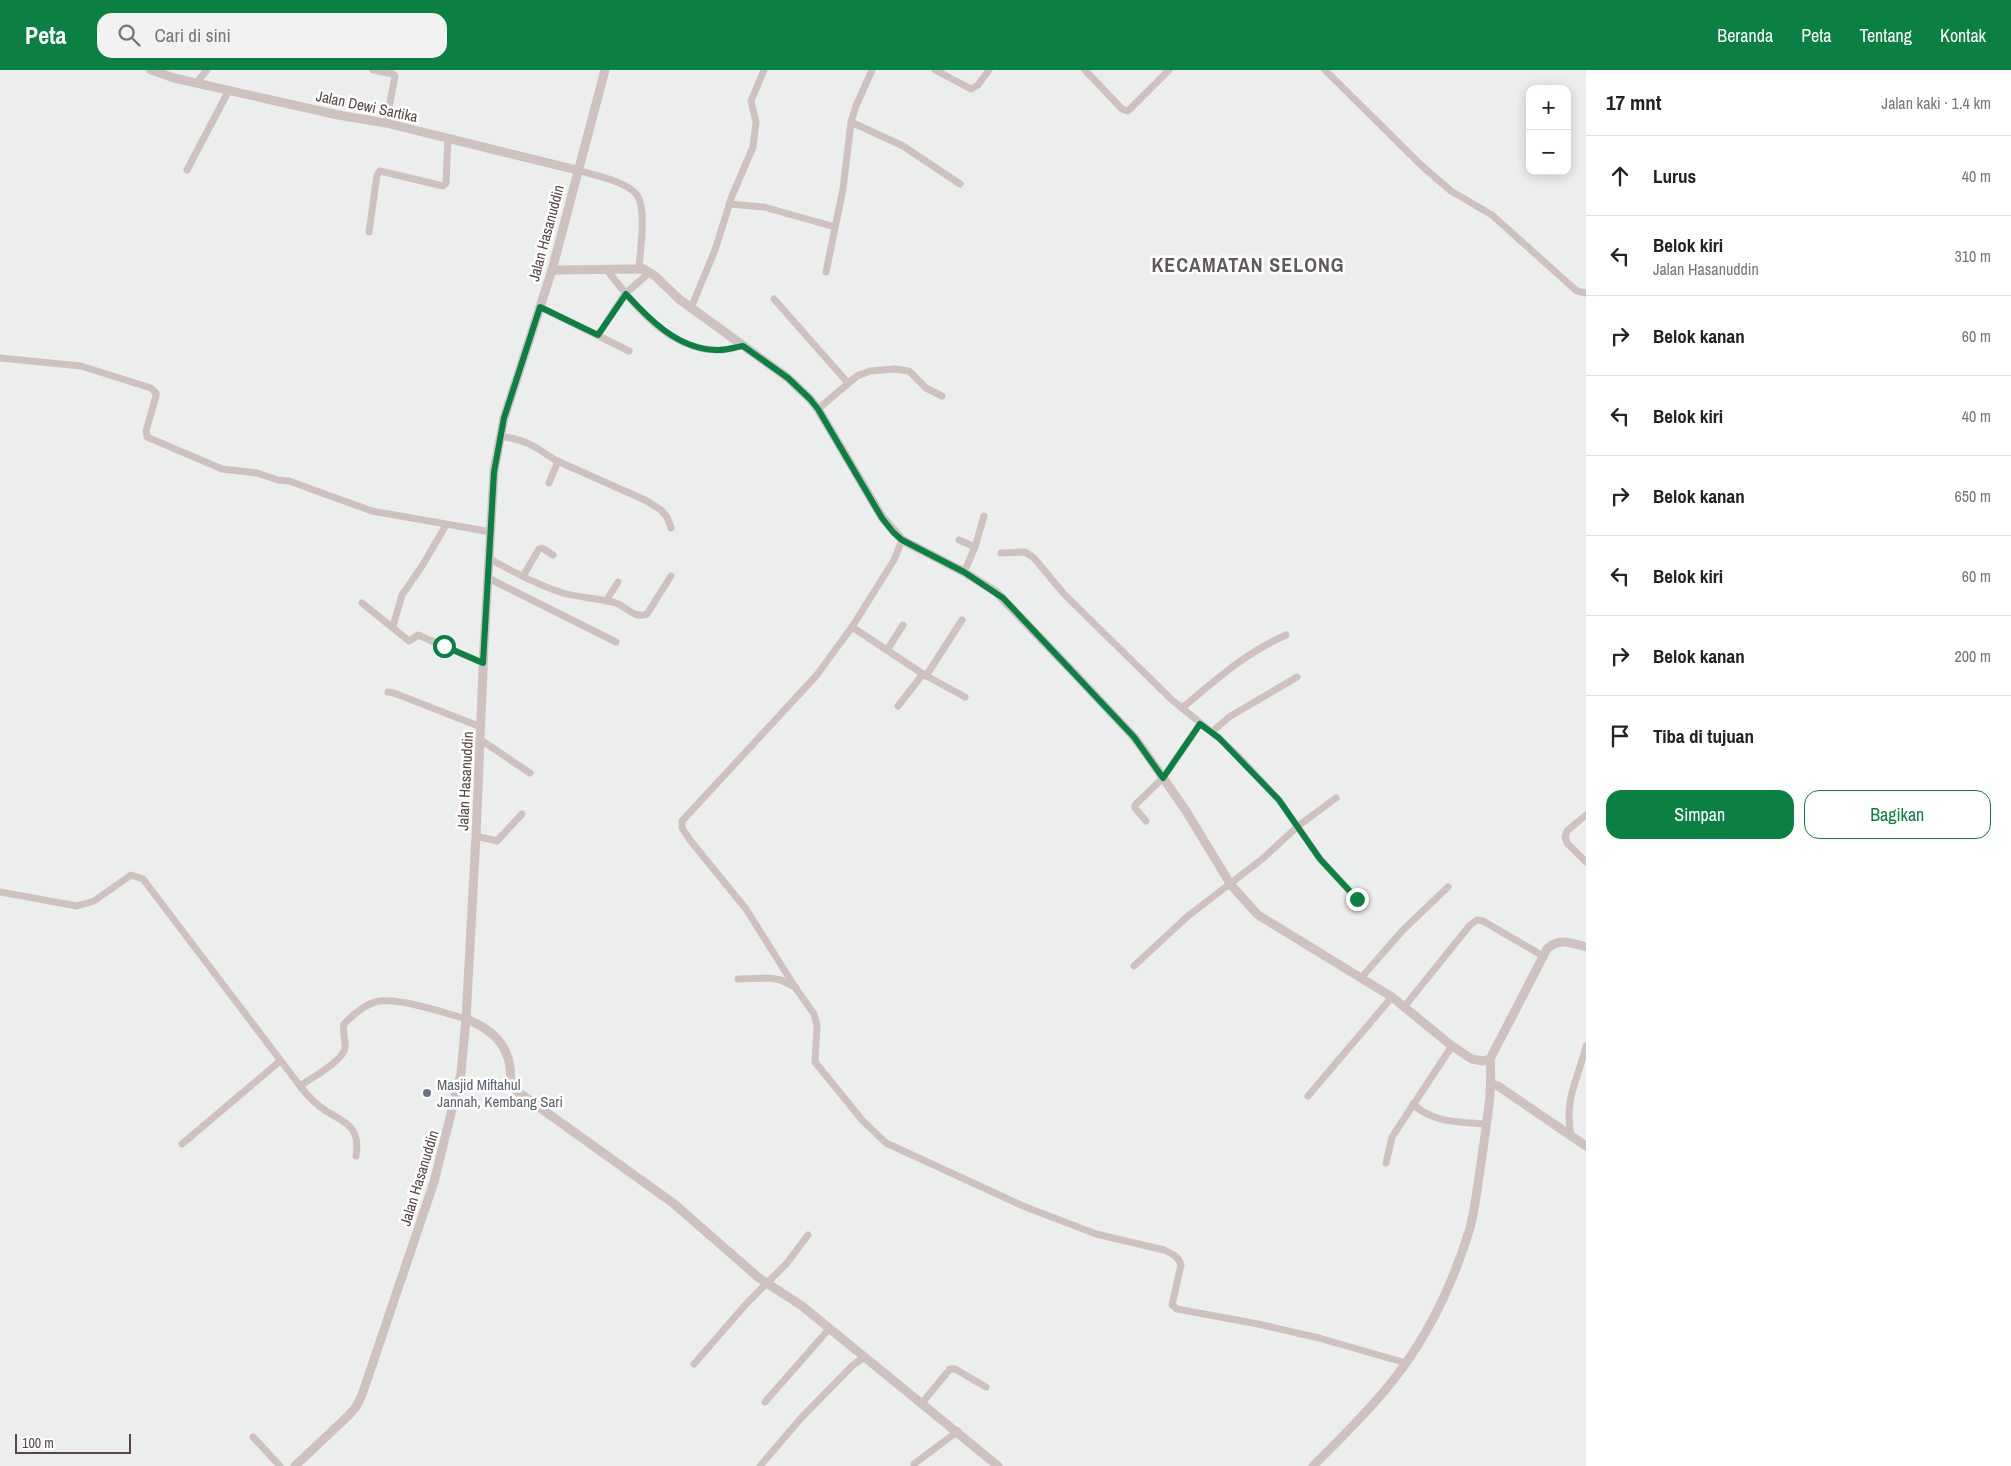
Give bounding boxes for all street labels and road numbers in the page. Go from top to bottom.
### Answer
street label: Jalan Dewi Sartika [314,85,420,127]
street label: Jalan Hasanuddin [523,182,569,284]
street label: Jalan Hasanuddin [452,731,478,831]
street label: Jalan Hasanuddin [394,1128,444,1228]

